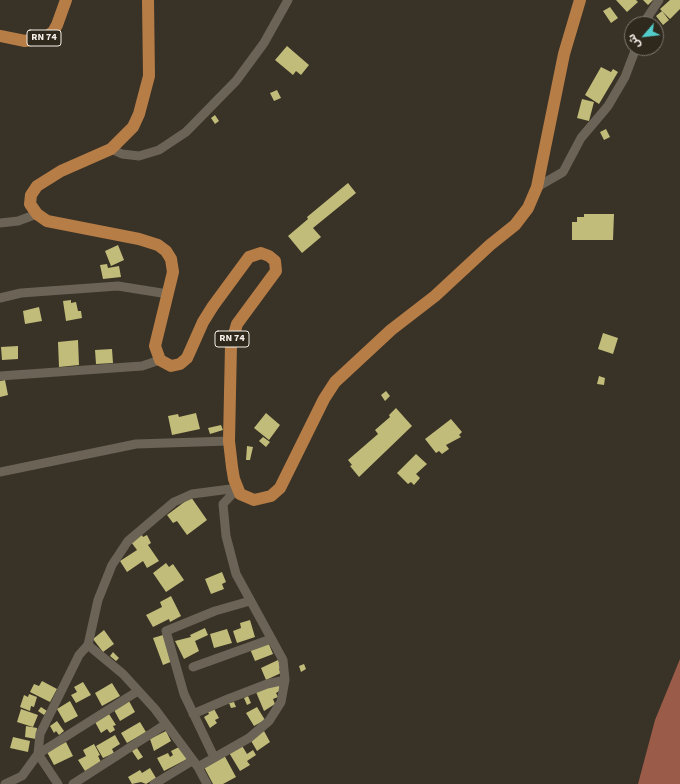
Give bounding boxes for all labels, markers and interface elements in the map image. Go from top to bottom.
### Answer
north arrow [624,16,664,56]
road number: RN 74 [27,30,61,46]
text: ش [624,31,644,52]
road number: RN 74 [215,331,249,347]

